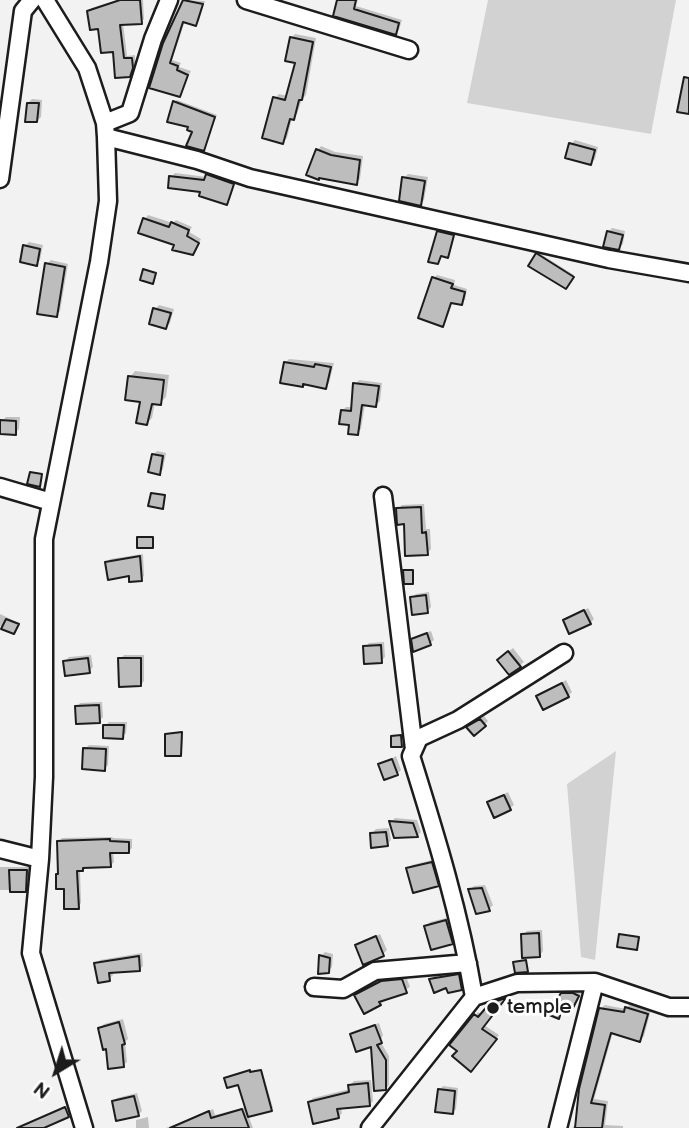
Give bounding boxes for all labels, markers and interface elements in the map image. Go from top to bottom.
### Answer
place label: temple [507,995,572,1021]
marker: temple [485,1000,501,1016]
north arrow [21,1037,91,1107]
text: N [30,1075,55,1102]

